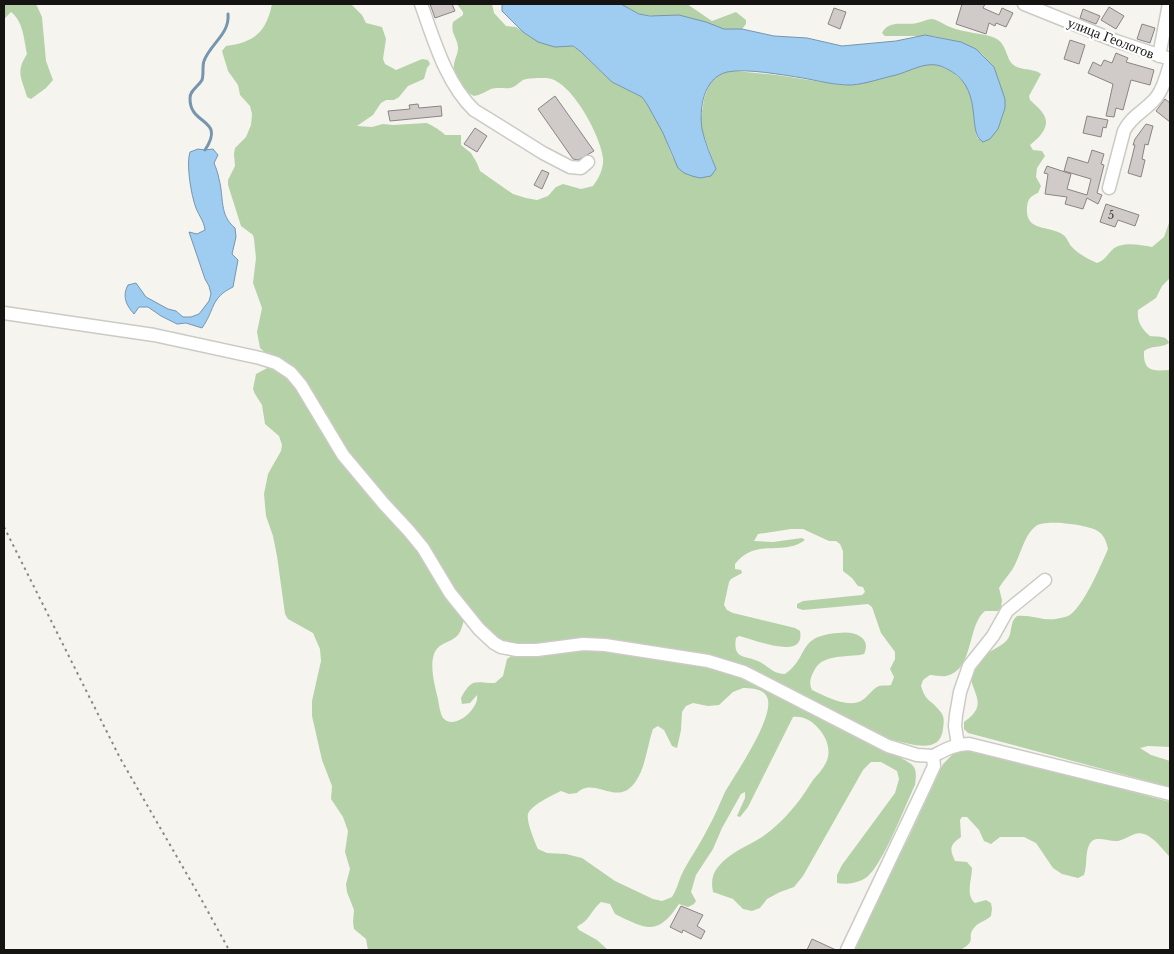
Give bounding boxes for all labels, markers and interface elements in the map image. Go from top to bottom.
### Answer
street label: улица Геологов [1065,13,1157,63]
house number: 5 [1108,208,1114,222]

